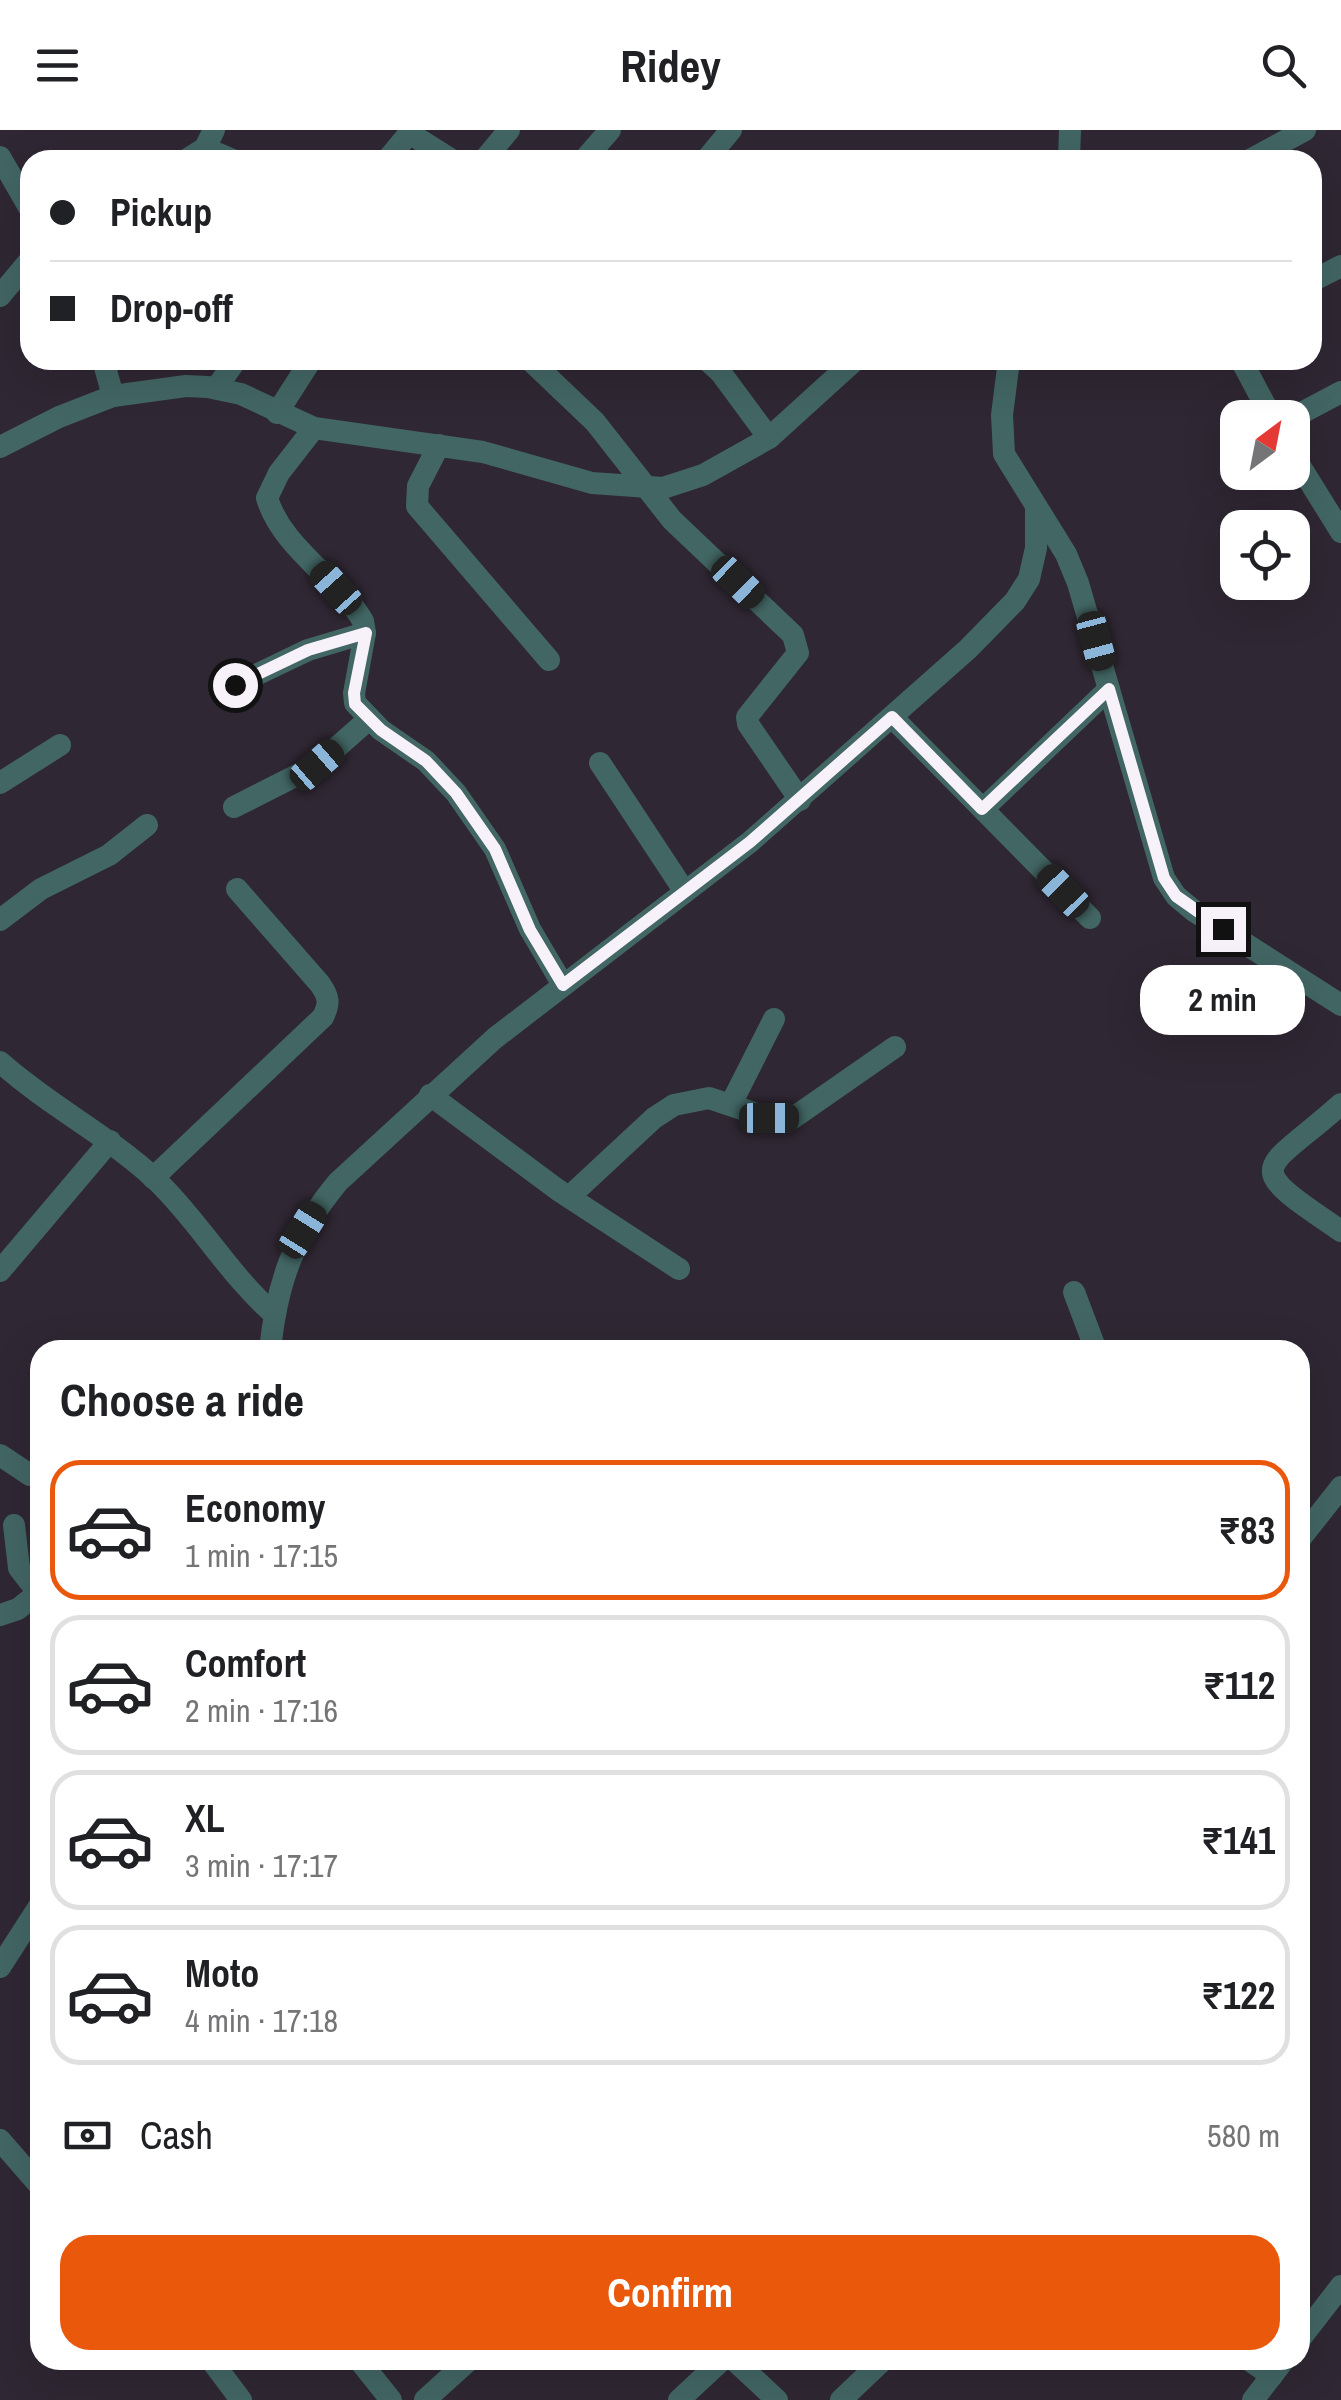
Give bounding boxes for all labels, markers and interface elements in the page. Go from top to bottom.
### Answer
text: Ridey [620,35,721,96]
icon: menu [30,38,85,93]
icon: search [1256,38,1311,93]
text: Pickup [110,187,212,238]
text: Drop-off [110,283,233,334]
north arrow [1220,400,1310,490]
map controls [1220,400,1310,600]
button: locate [1220,510,1310,600]
car [706,550,770,614]
car [305,556,367,620]
car [1074,608,1118,674]
route start [213,663,258,708]
car [285,734,349,796]
car [1031,859,1095,923]
route end [1201,907,1246,952]
callout: 2 min [1140,964,1306,1034]
text: 2 min [1188,978,1257,1021]
car [739,1103,799,1133]
car [274,1197,332,1263]
text: Choose a ride [60,1369,304,1430]
text: Economy [185,1483,325,1534]
icon: car [65,1485,155,1575]
text: ₹83 [1218,1505,1275,1556]
text: 1 min · 17:15 [185,1534,338,1577]
text: Comfort [185,1638,306,1689]
icon: car [65,1640,155,1730]
text: ₹112 [1203,1660,1275,1711]
text: 2 min · 17:16 [185,1689,338,1732]
text: XL [185,1793,225,1844]
icon: car [65,1795,155,1885]
text: ₹141 [1201,1815,1275,1866]
text: 3 min · 17:17 [185,1844,338,1887]
text: Moto [185,1948,259,1999]
icon: car [65,1950,155,2040]
text: ₹122 [1201,1970,1275,2021]
text: 4 min · 17:18 [185,1999,338,2042]
icon: cash [60,2108,115,2163]
text: Cash [140,2110,213,2161]
text: 580 m [1207,2114,1280,2157]
button: Confirm [60,2235,1280,2350]

